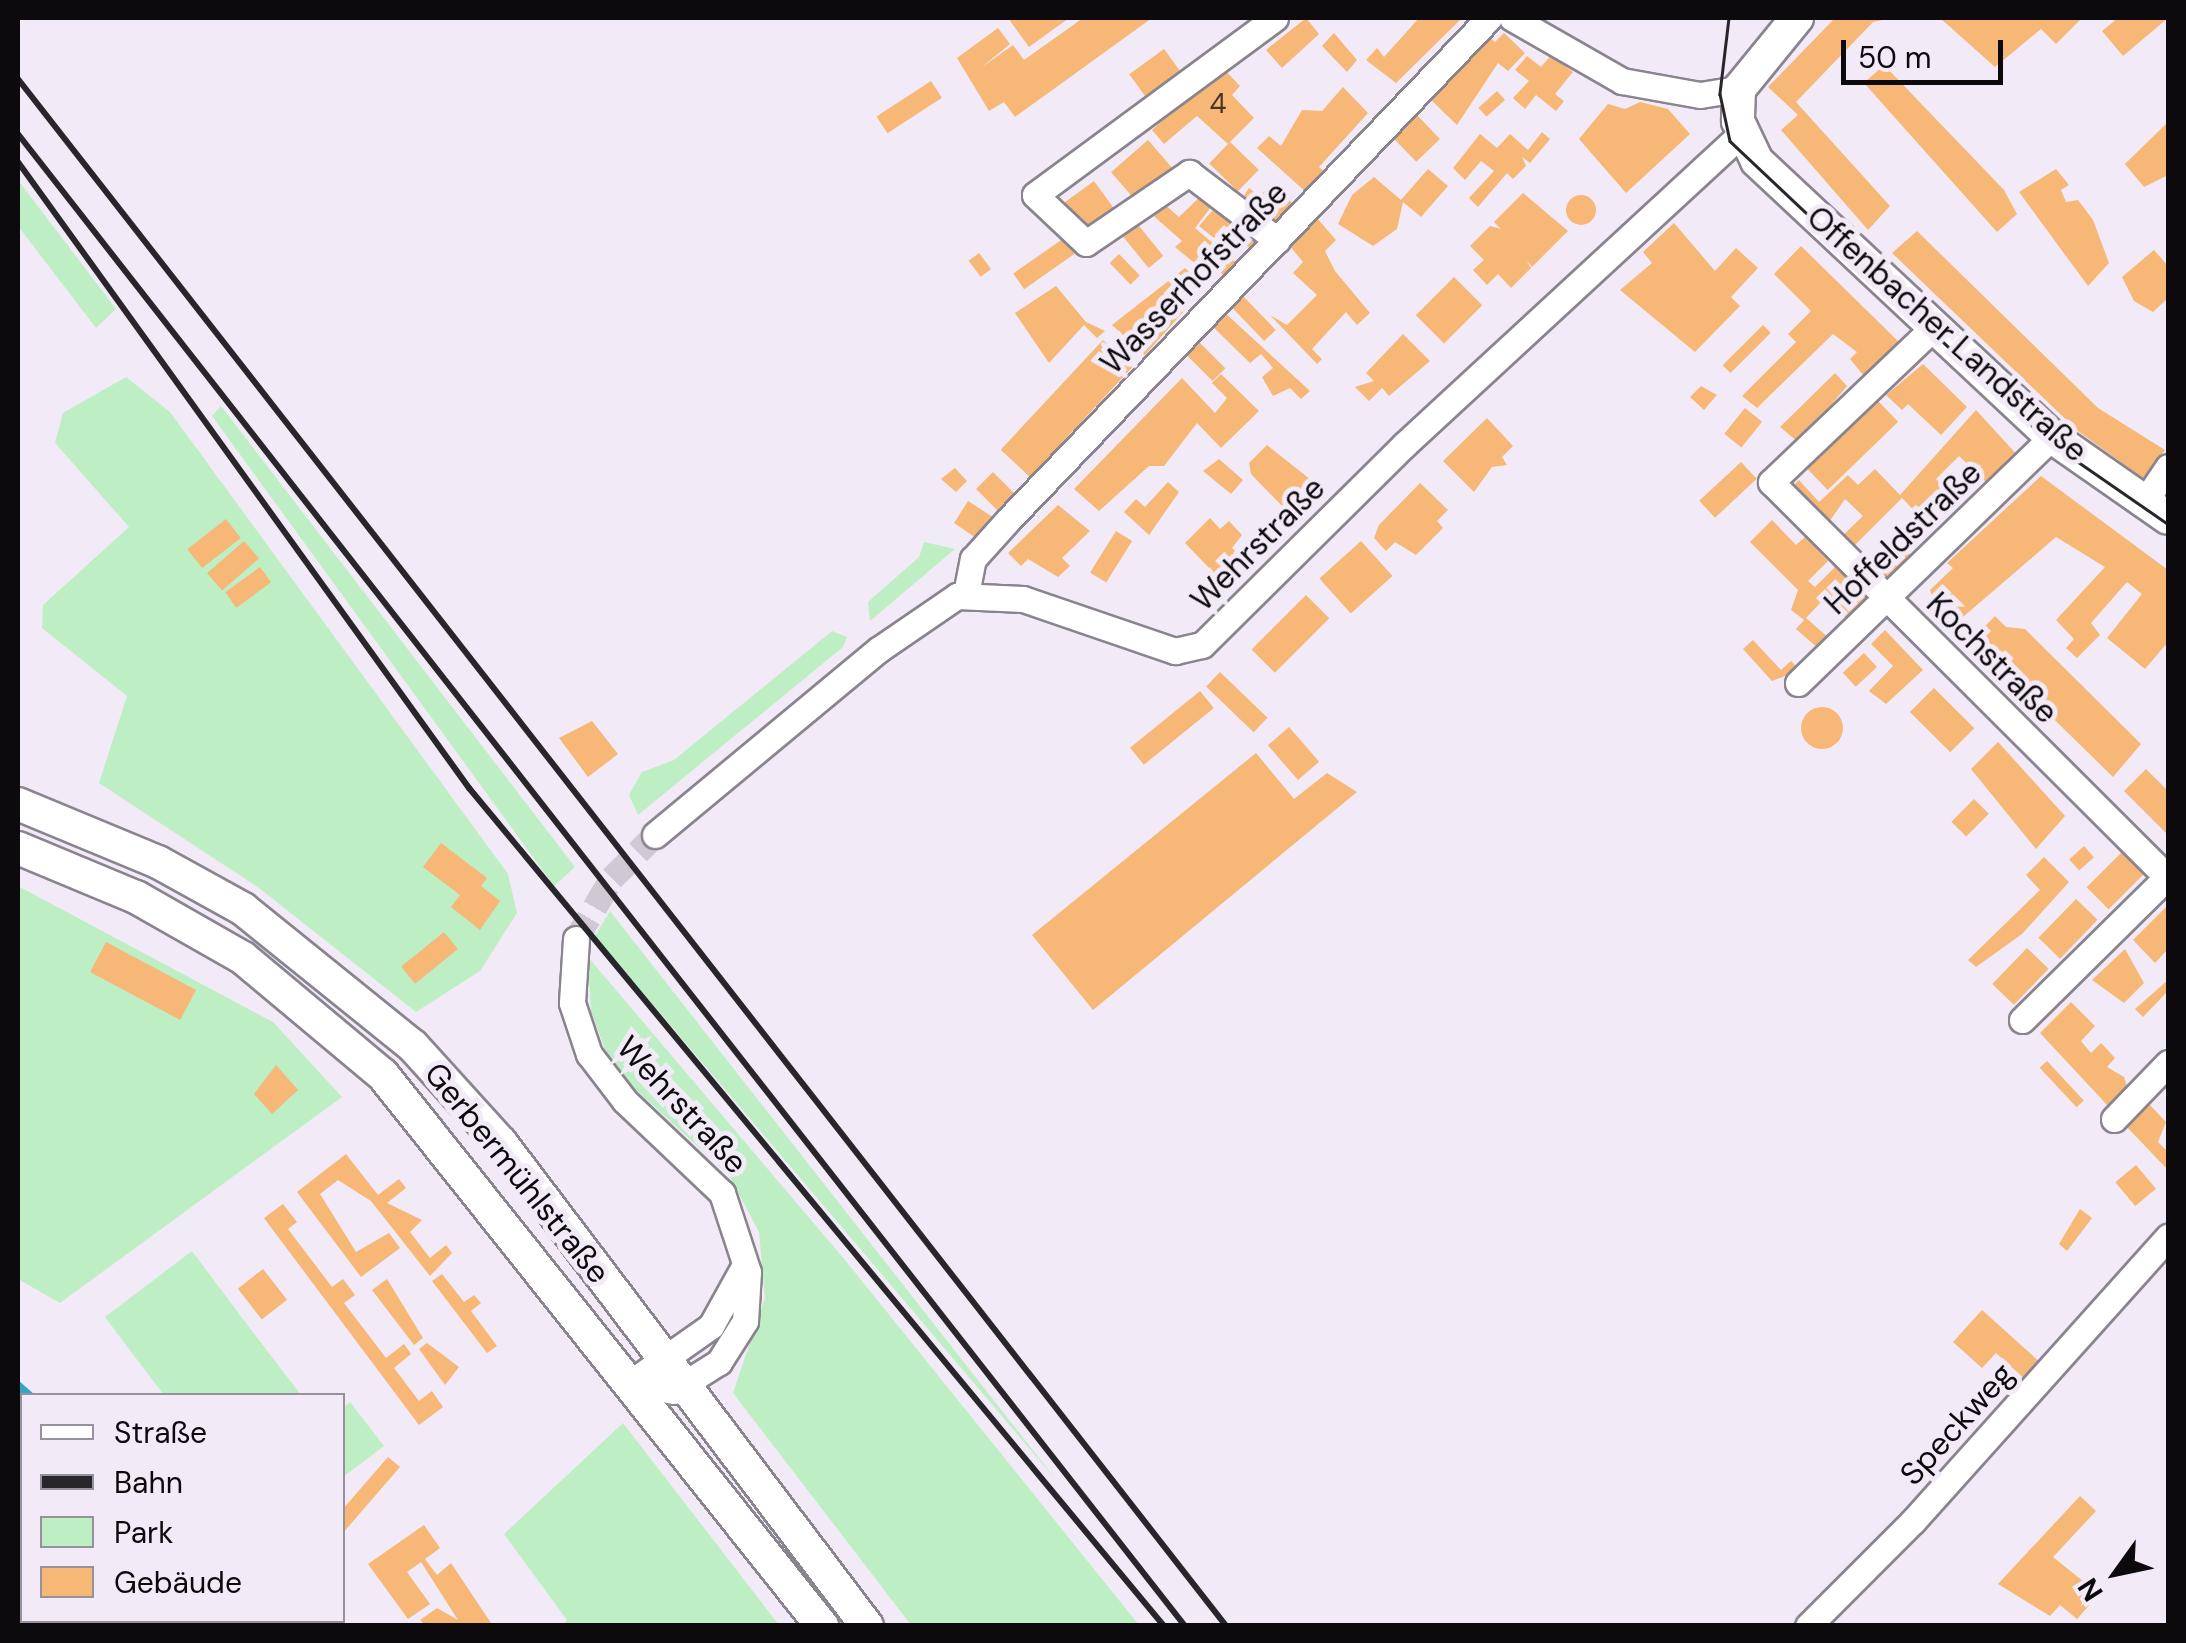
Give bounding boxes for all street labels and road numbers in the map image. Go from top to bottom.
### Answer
street label: Wasserhofstraße [1092,174,1296,382]
street label: Offenbacher Landstraße [1799,198,2095,470]
street label: Hoffeldstraße [1817,454,1989,622]
street label: Wehrstraße [1183,469,1333,619]
street label: Kochstraße [1919,585,2065,731]
street label: Wehrstraße [609,1028,755,1182]
street label: Gerbermühlstraße [416,1055,618,1291]
street label: Speckweg [1892,1355,2022,1493]

